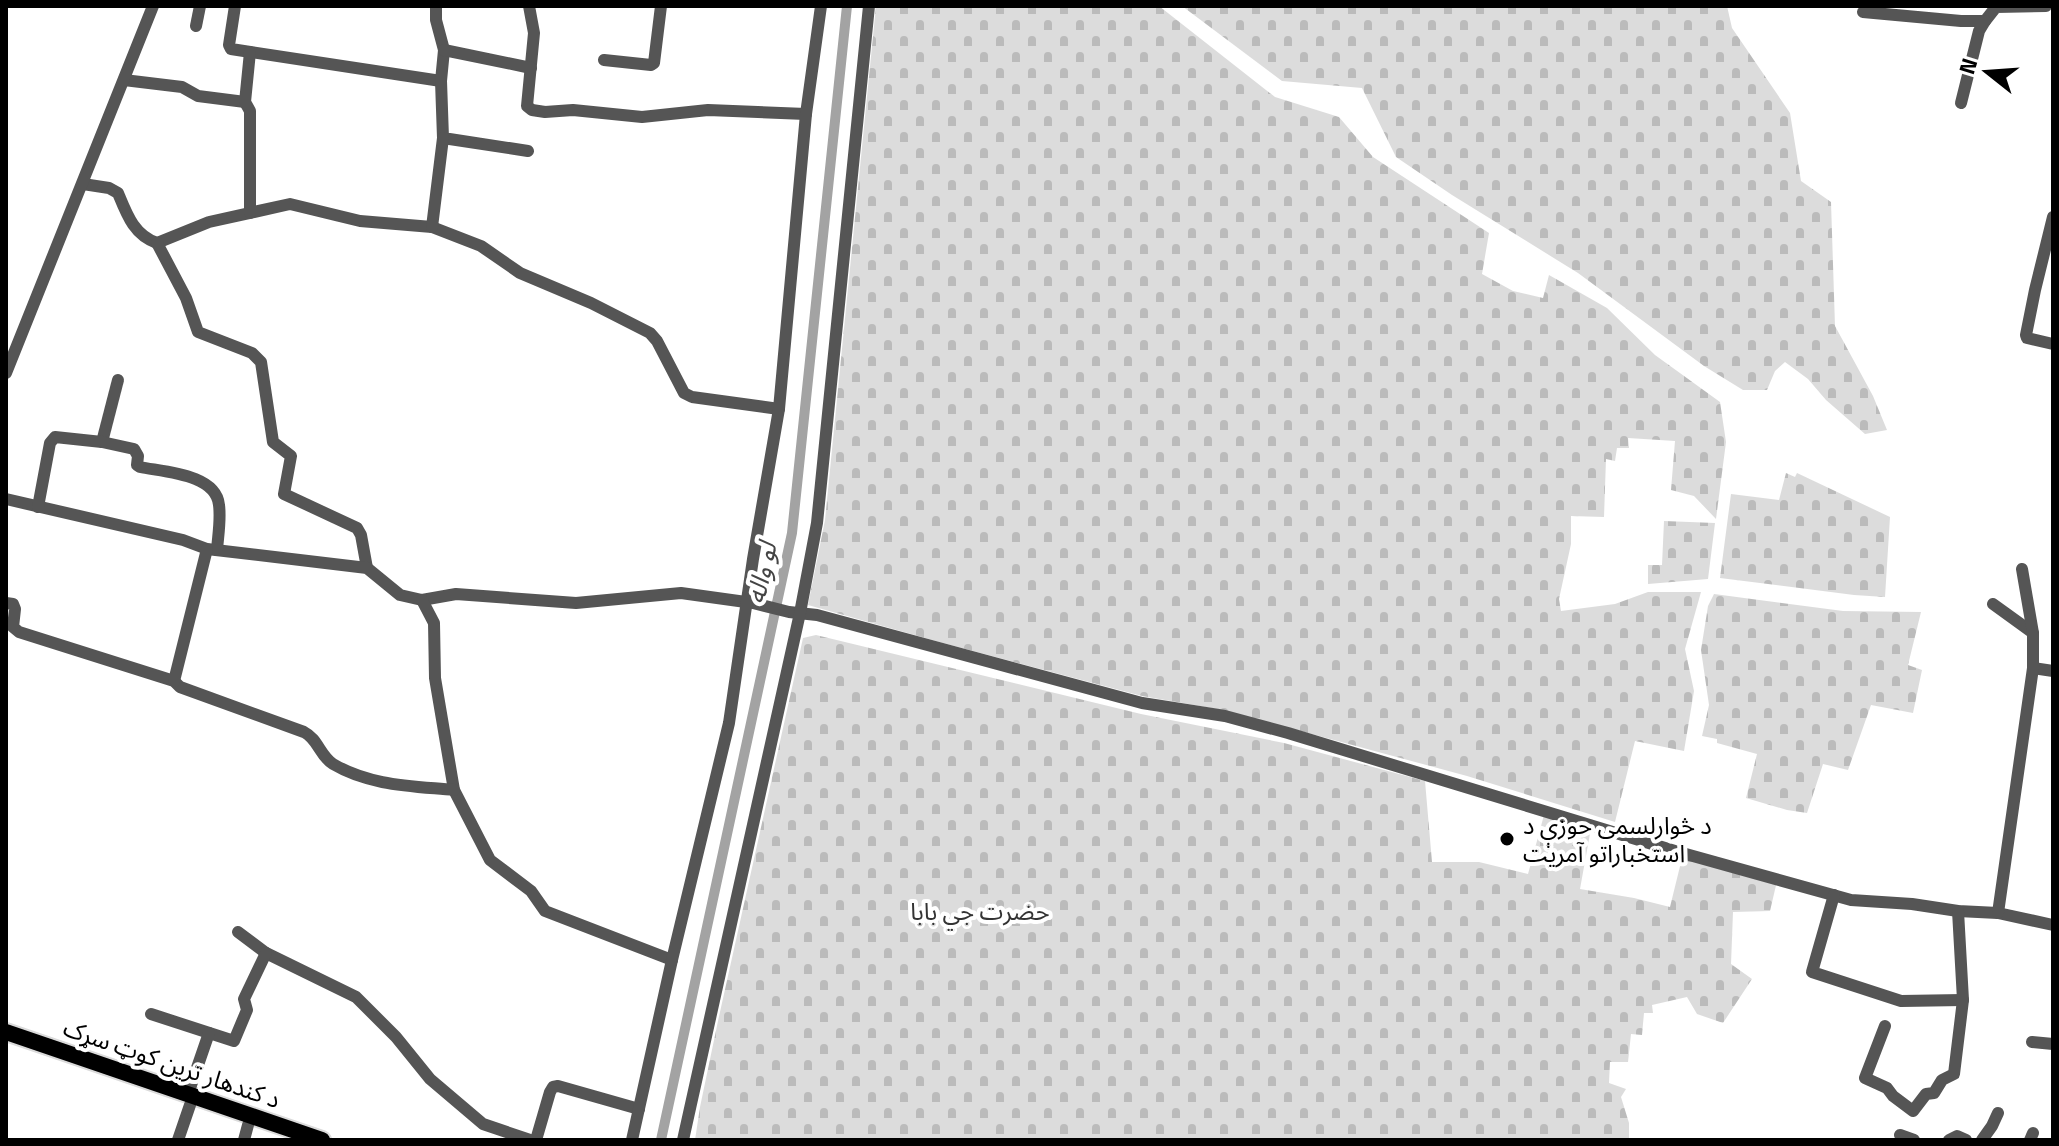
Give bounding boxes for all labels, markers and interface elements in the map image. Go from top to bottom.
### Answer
north arrow [1947,32,2027,112]
text: N [1949,54,1986,78]
water label: لو واله [735,535,787,607]
place label: د څوارلسمی حوزې د استخباراتو آمريت [1523,807,1712,871]
marker: د څوارلسمی حوزې د استخباراتو آمريت [1498,830,1516,848]
park label: حضرت جي بابا [910,893,1050,931]
street label: د کندهار ترين کوټ سړک [59,1009,285,1117]

